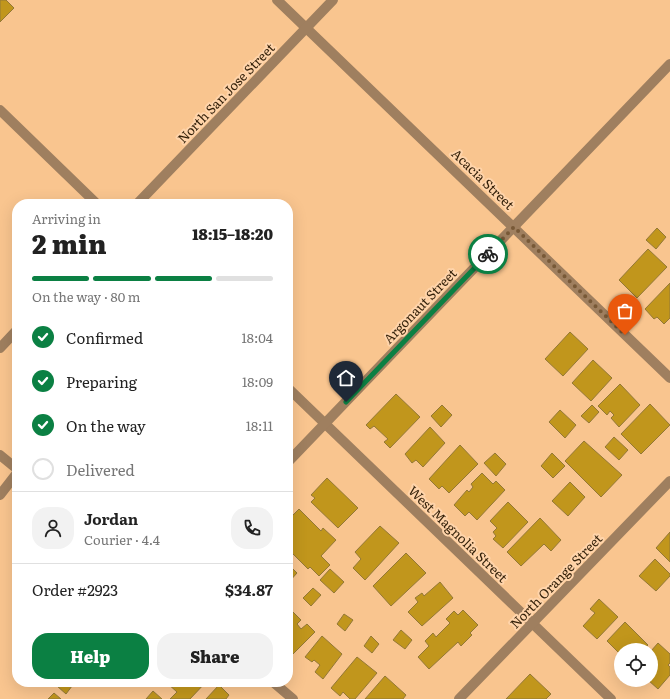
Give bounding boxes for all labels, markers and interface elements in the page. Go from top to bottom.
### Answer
street label: North San Jose Street [173,38,279,147]
street label: Acacia Street [448,144,519,214]
text: Arriving in [32,209,101,228]
text: 18:15–18:20 [192,222,273,245]
text: 2 min [32,223,107,262]
courier [468,234,508,274]
icon: bike [477,243,499,265]
street label: Argonaut Street [379,263,461,348]
text: On the way · 80 m [32,287,140,306]
pin [608,294,642,335]
icon: bag [614,300,636,322]
icon: check [32,326,54,348]
text: Confirmed [66,326,143,349]
text: 18:04 [242,328,273,347]
pin [329,361,363,402]
icon: home [335,367,357,389]
icon: check [32,370,54,392]
text: Preparing [66,370,137,393]
text: 18:09 [242,372,273,391]
icon: check [32,414,54,436]
text: On the way [66,414,146,437]
text: 18:11 [246,416,273,435]
text: Delivered [66,458,135,481]
street label: West Magnolia Street [404,481,513,587]
button: person [32,507,74,549]
text: Jordan [84,507,138,530]
button: phone [231,507,273,549]
street label: North Orange Street [505,528,607,632]
text: Courier · 4.4 [84,530,160,549]
text: Order #2923 [32,578,118,601]
text: $34.87 [225,578,273,601]
button: Help [32,633,149,679]
button: Share [157,633,273,679]
map controls [614,643,658,687]
button: locate [614,643,658,687]

